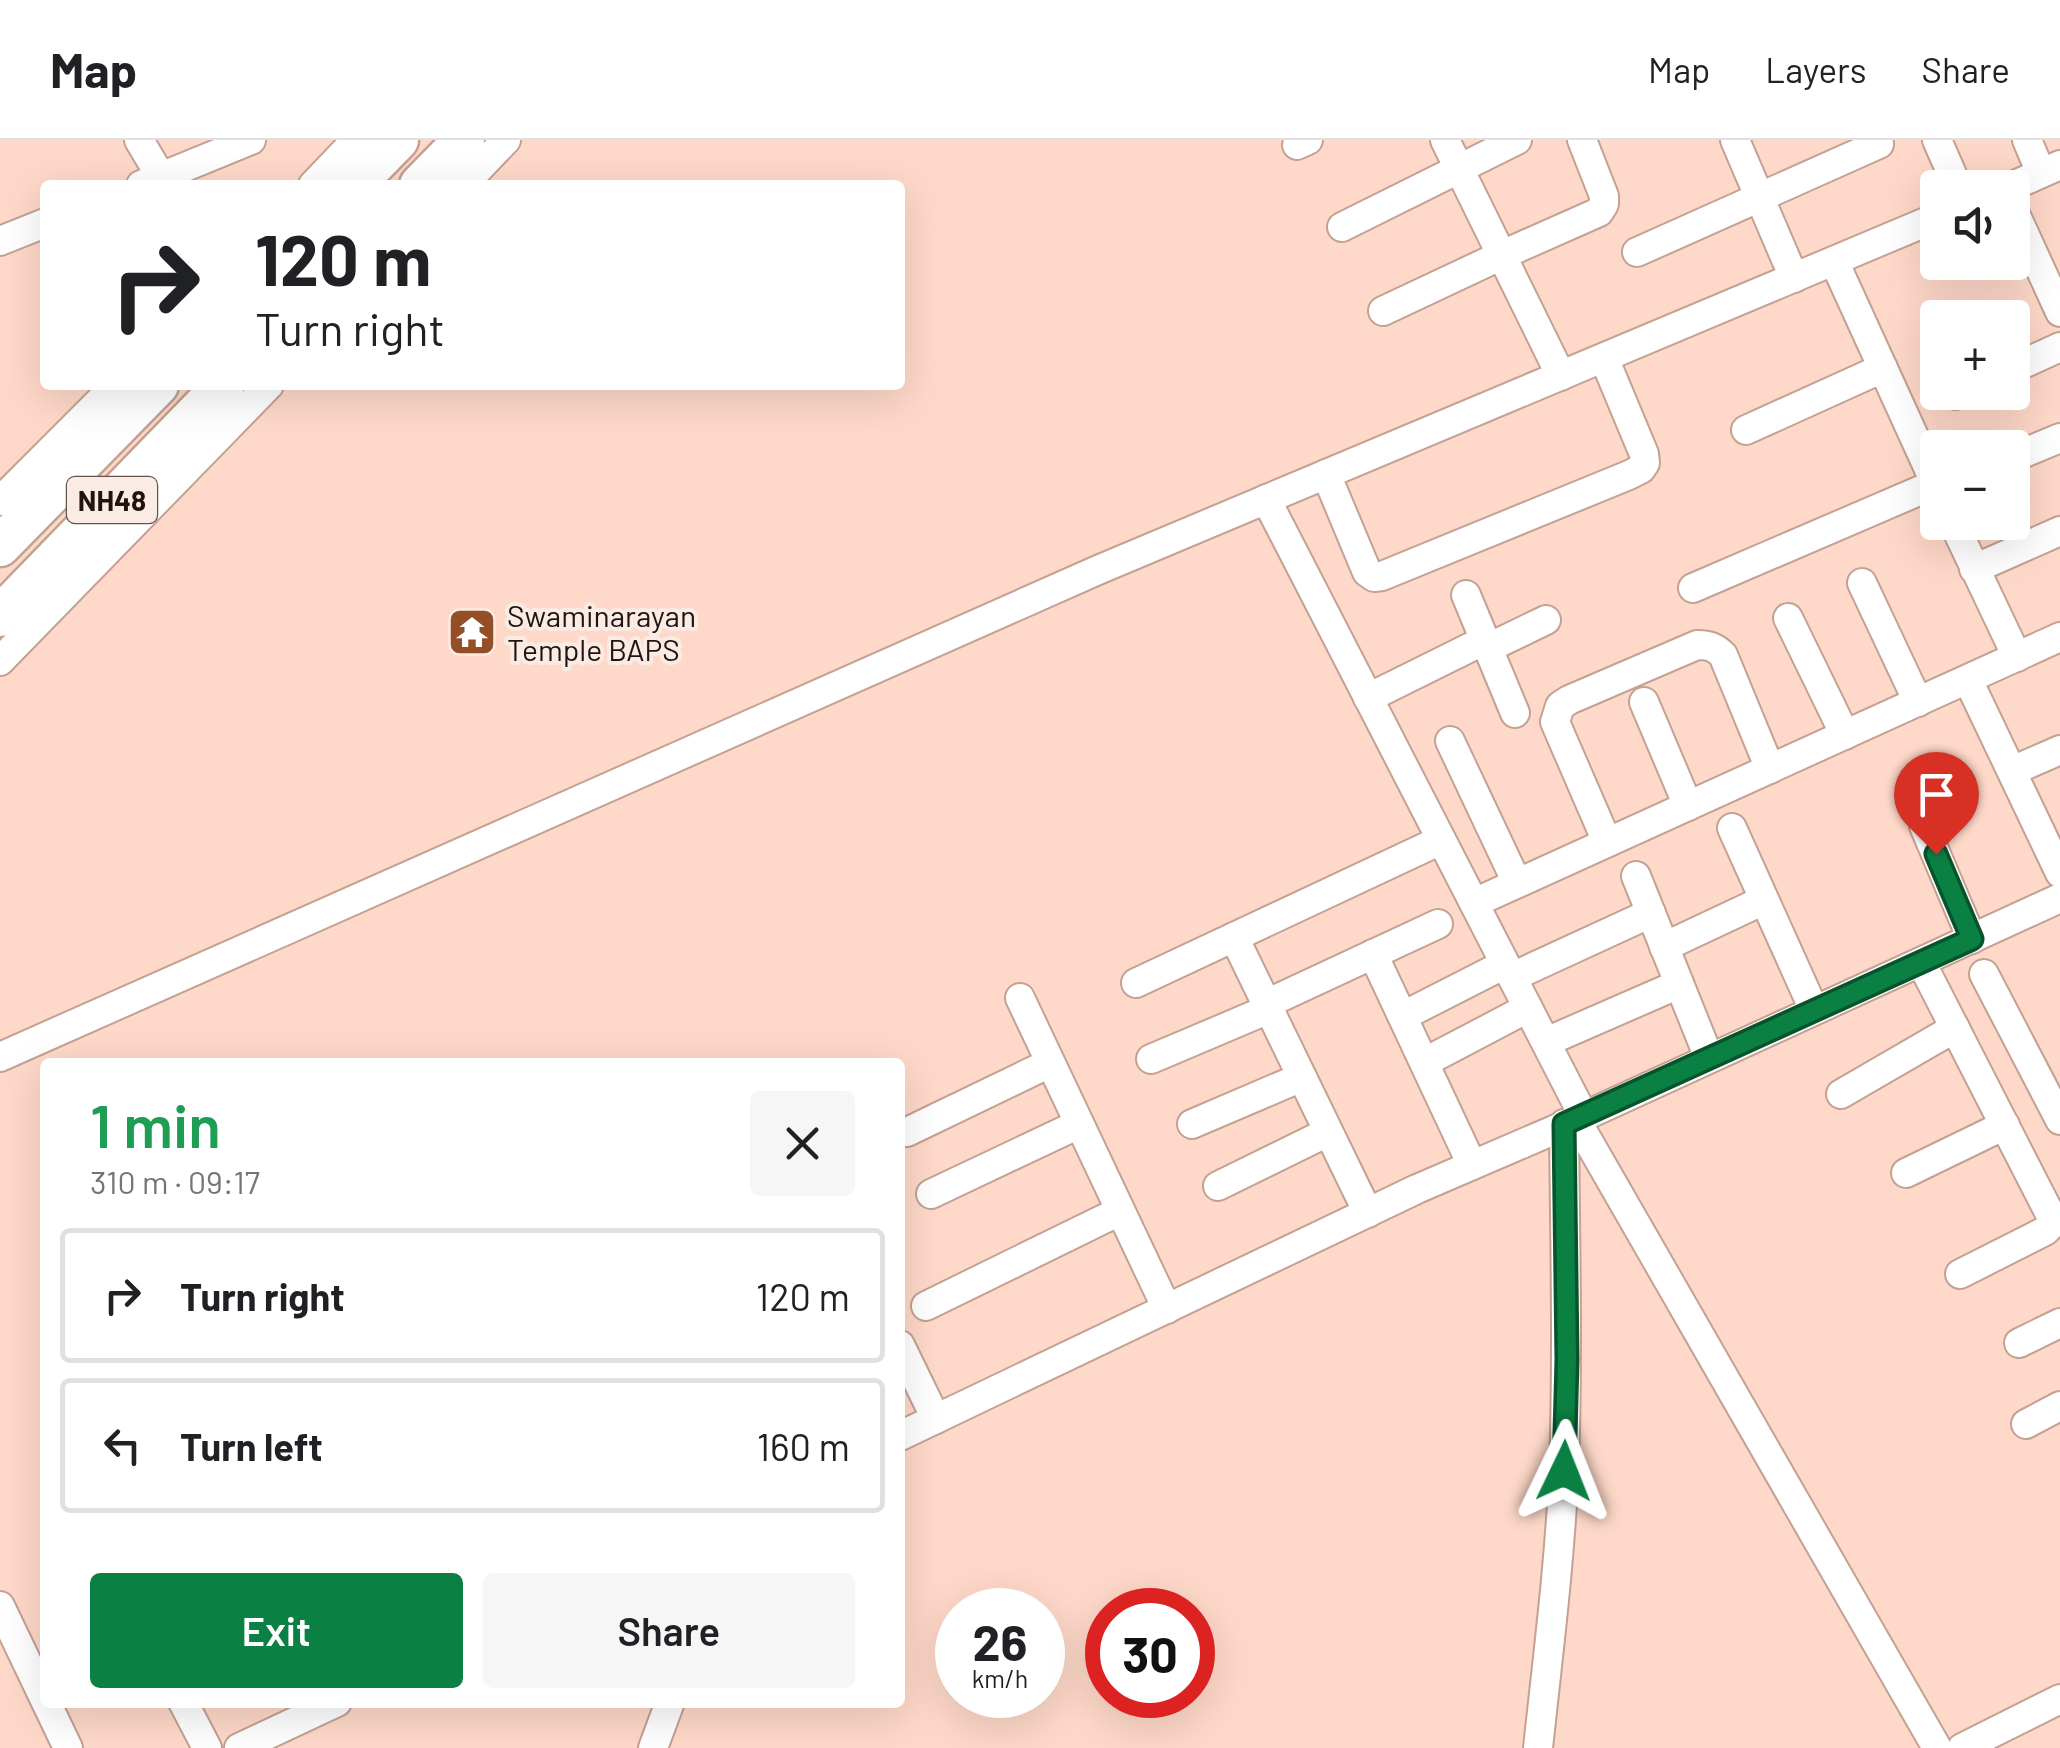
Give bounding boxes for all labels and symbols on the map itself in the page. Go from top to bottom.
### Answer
road number: NH48 [67,477,157,523]
place label: Swaminarayan Temple BAPS [507,597,696,667]
temple icon: Swaminarayan Temple BAPS [446,606,498,658]
pin [1894,752,1979,855]
position arrow [1512,1419,1616,1523]
speed limit sign: 30 [1085,1588,1215,1718]

